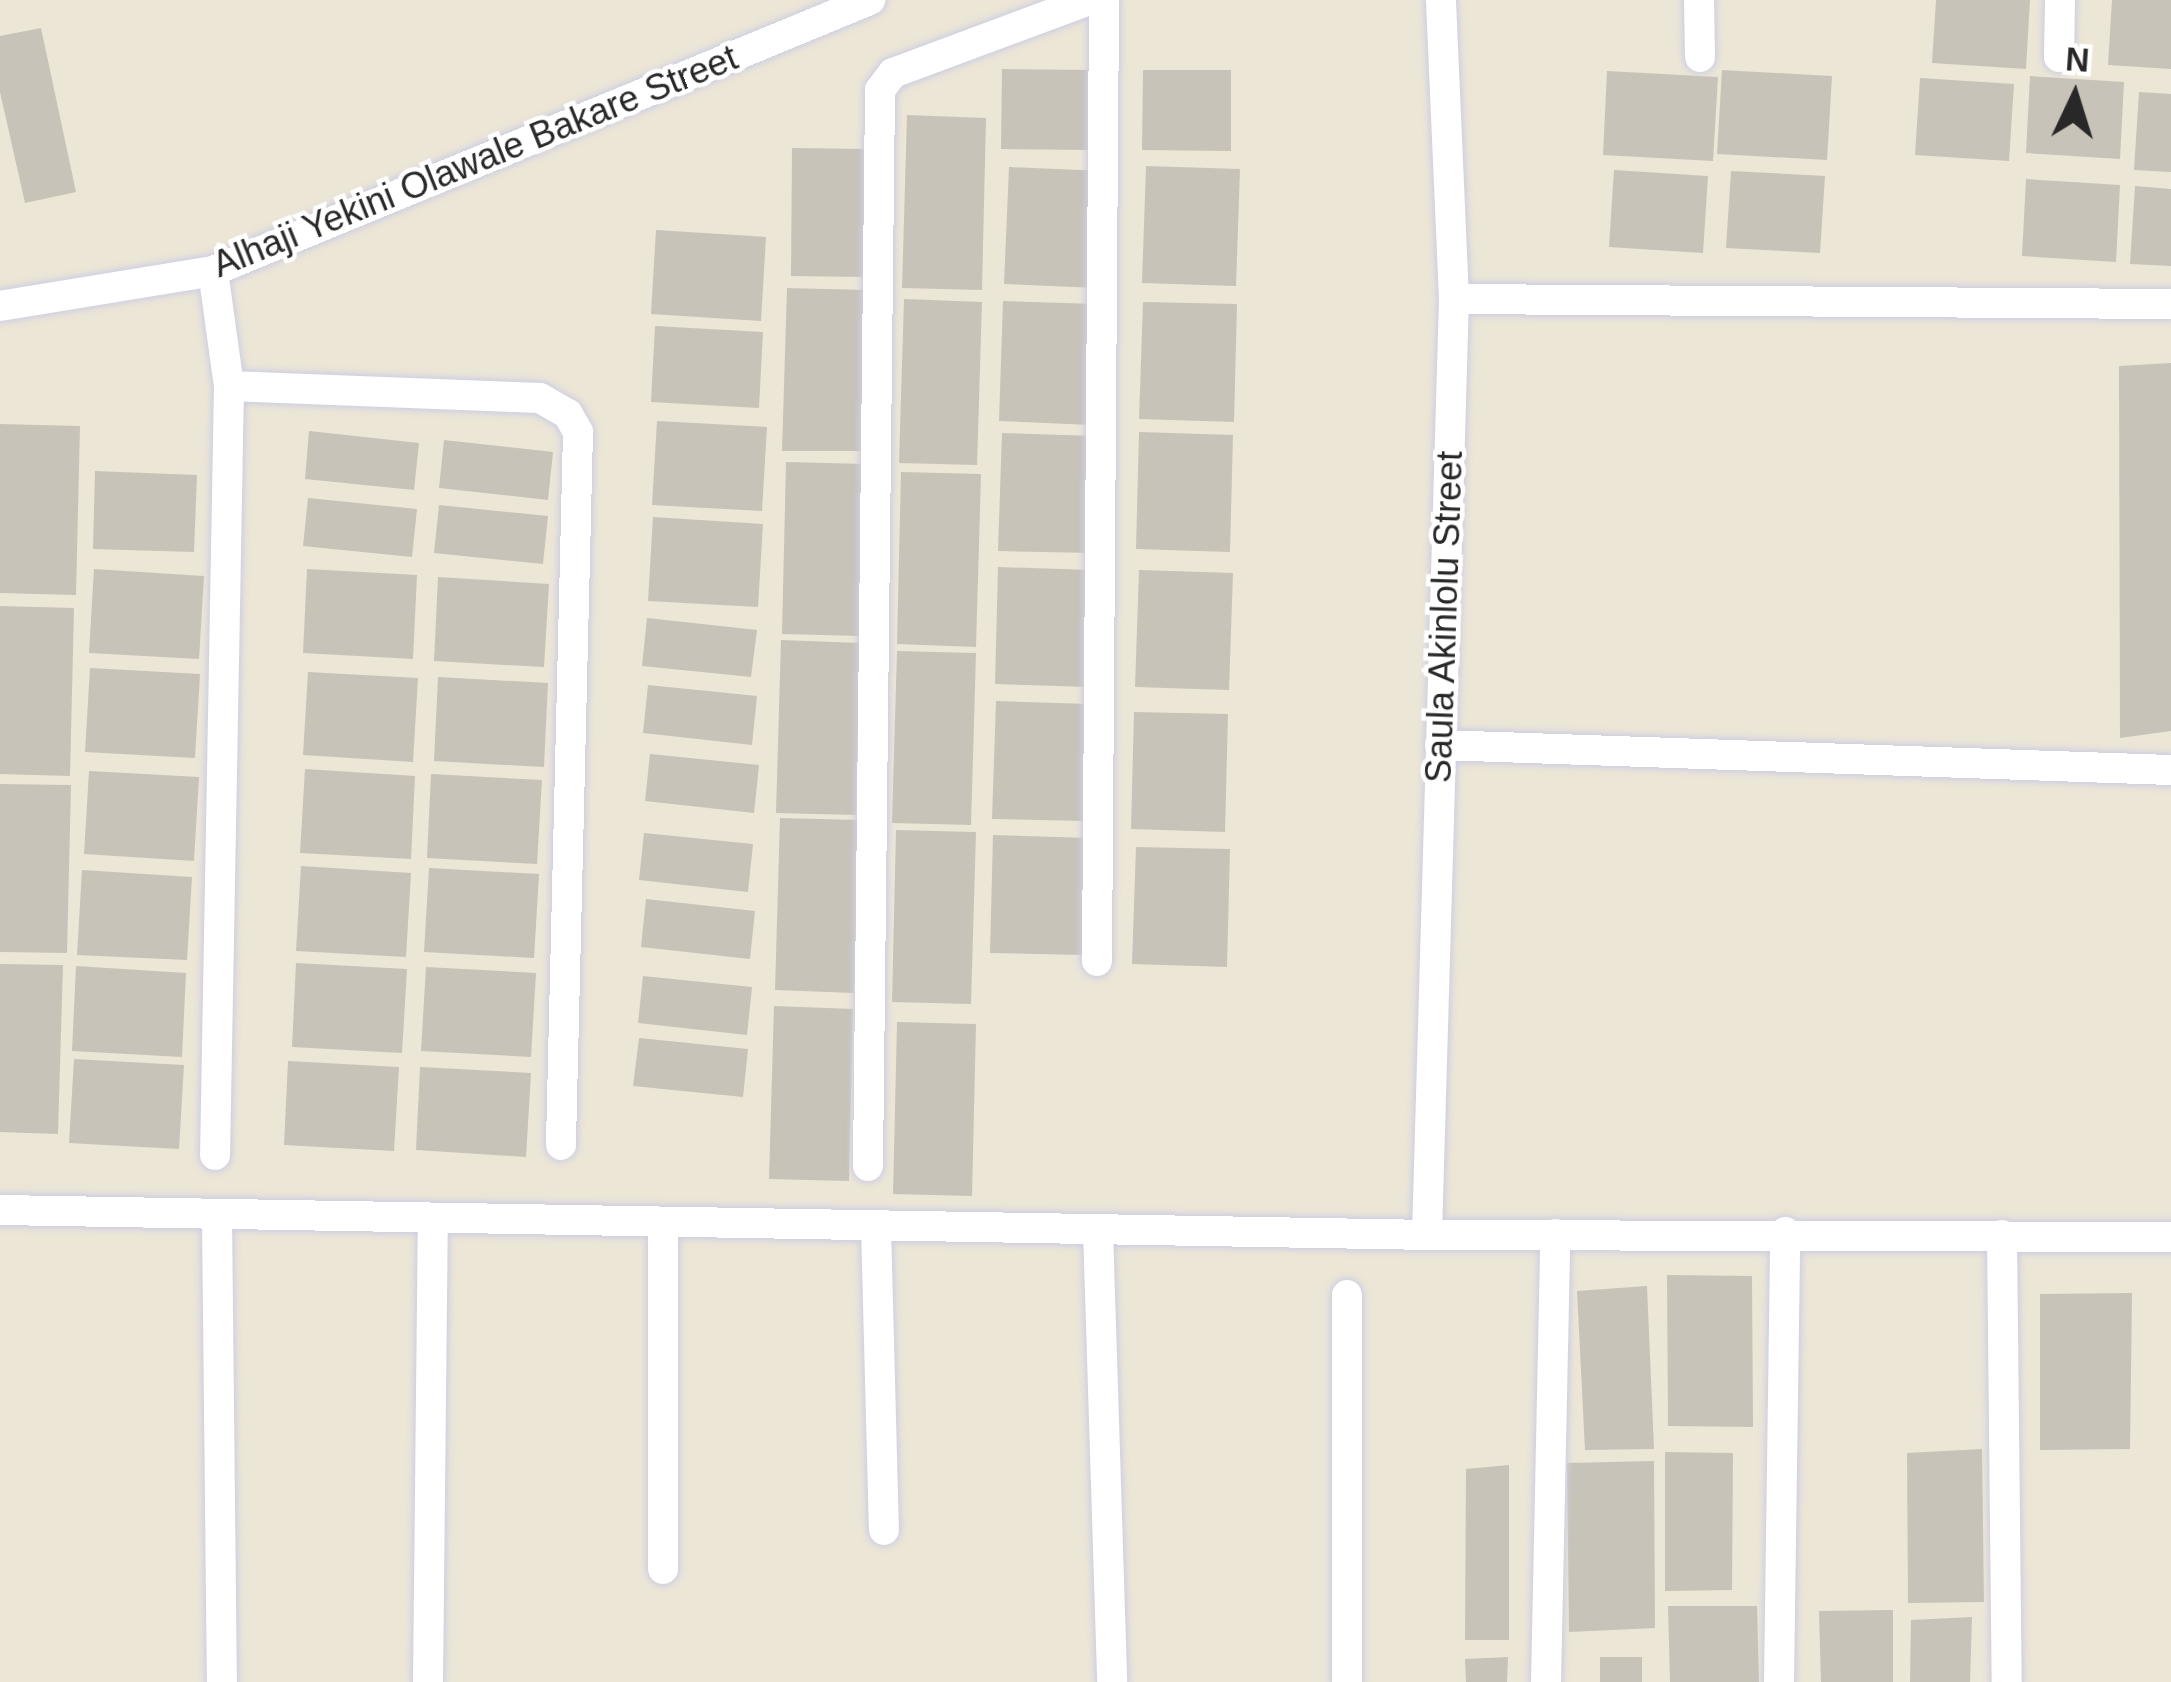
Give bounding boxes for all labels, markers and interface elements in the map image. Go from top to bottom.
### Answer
street label: Alhaji Yekini Olawale Bakare Street [206,36,744,286]
north arrow [2015,36,2135,156]
text: N [2064,40,2091,79]
street label: Saula Akinlolu Street [1417,449,1471,785]

